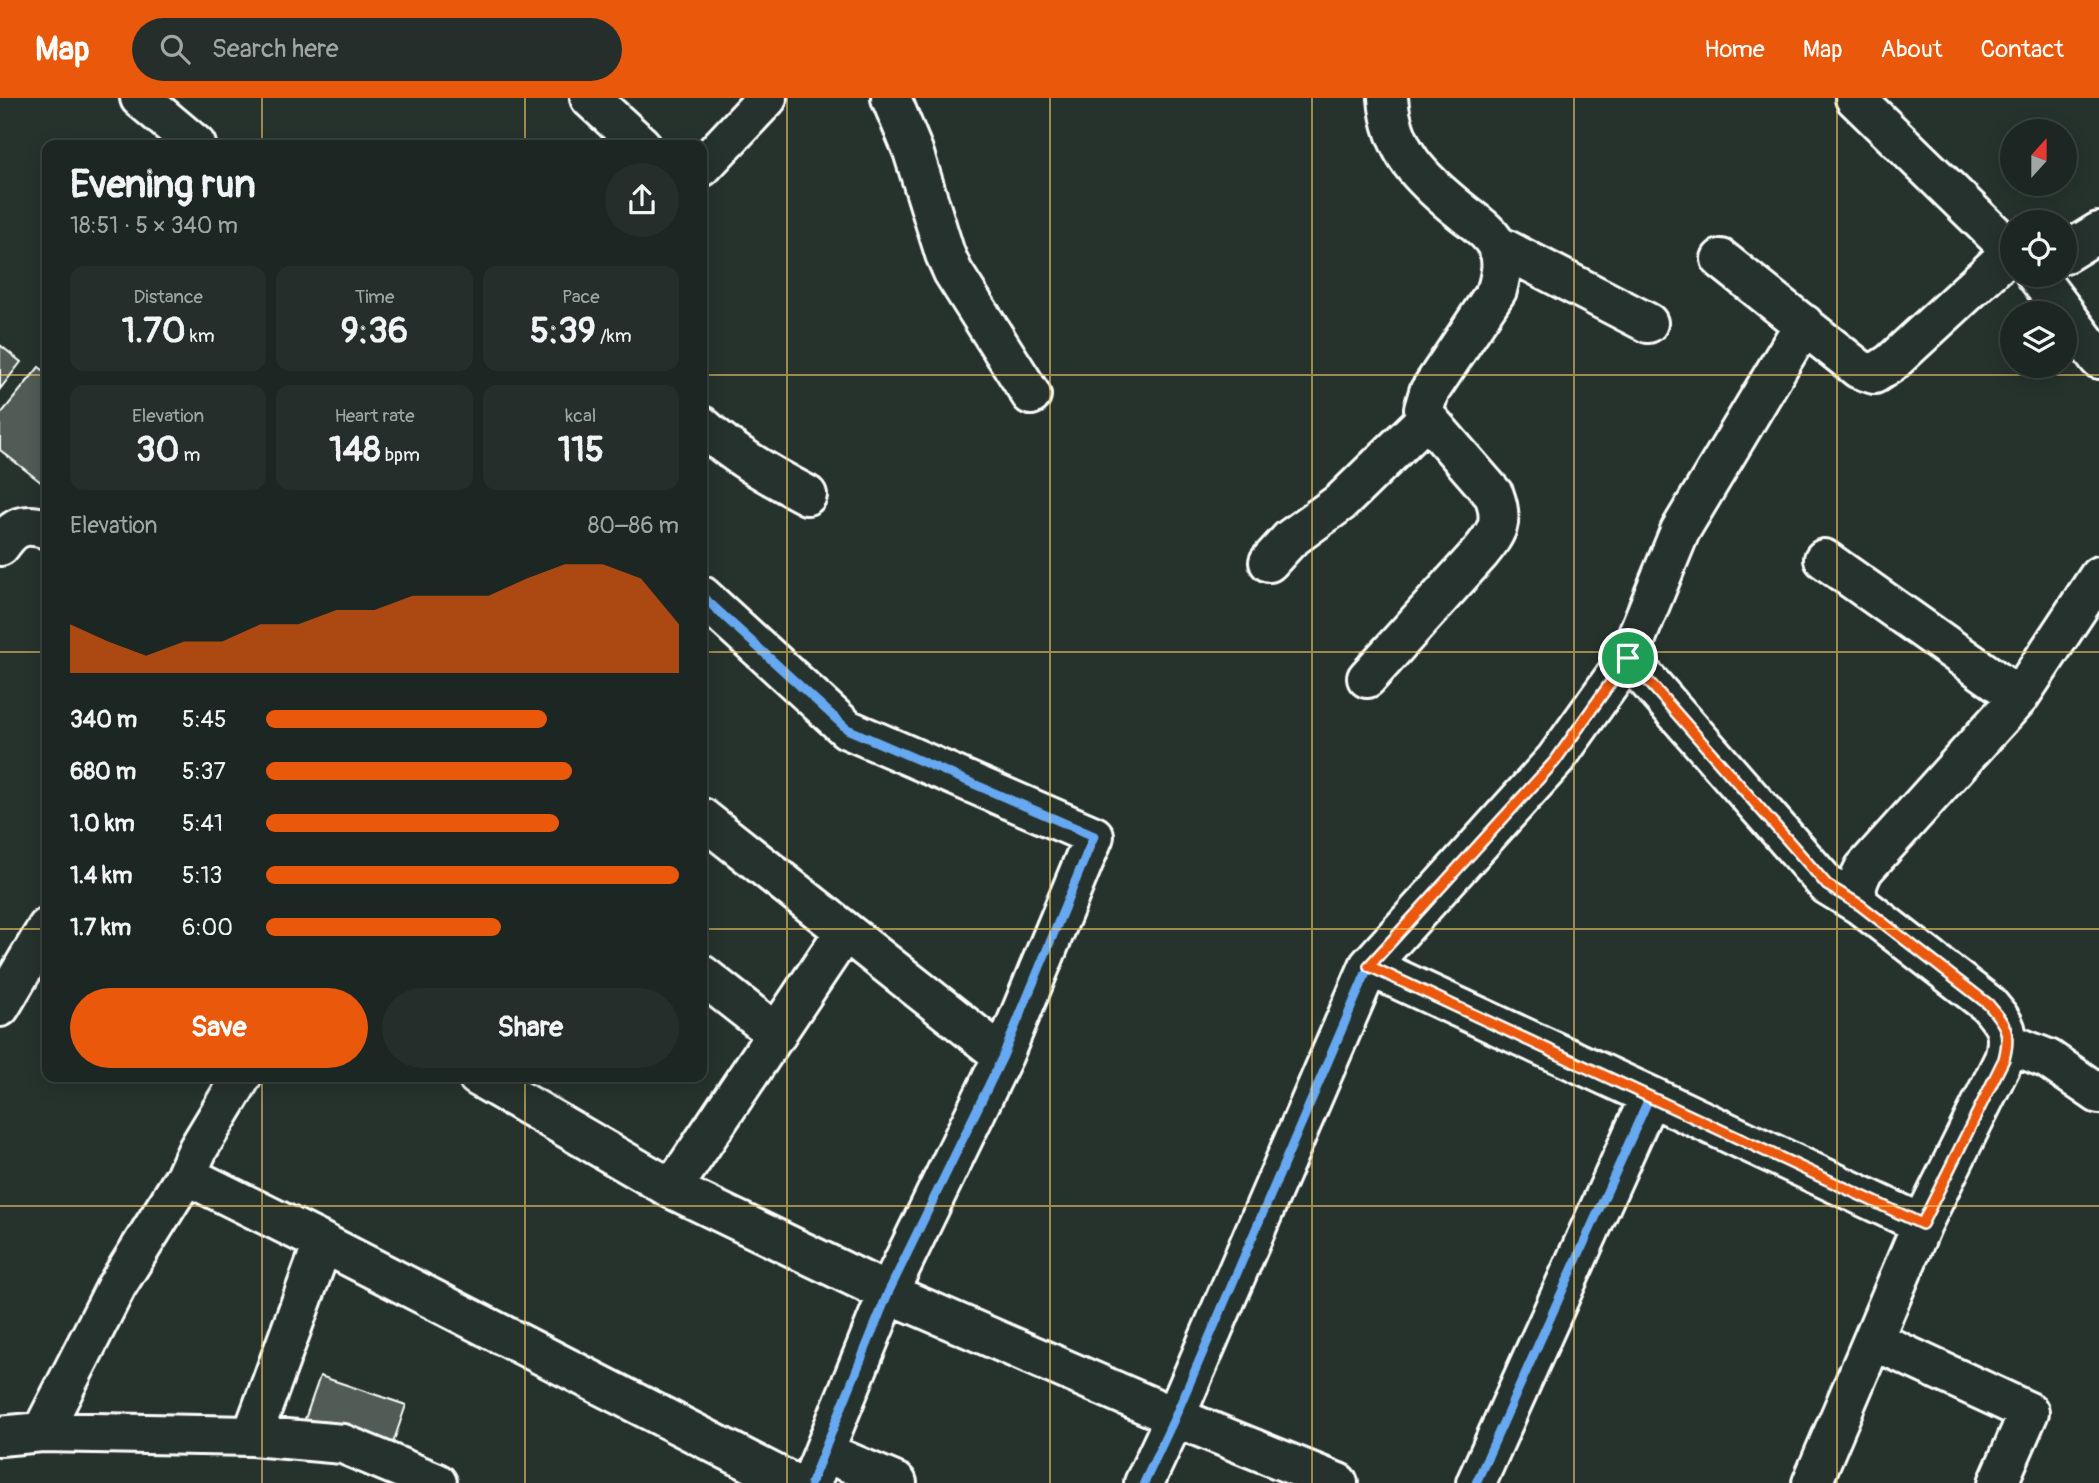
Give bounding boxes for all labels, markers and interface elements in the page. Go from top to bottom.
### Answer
search box [132,18,622,81]
text: Map [35,29,90,70]
icon: search [156,30,194,68]
text: Search here [212,33,339,65]
text: Home [1704,35,1765,64]
text: Map [1803,35,1843,64]
text: About [1881,35,1943,64]
text: Contact [1981,35,2064,64]
north arrow [2000,119,2077,196]
map controls [2000,119,2077,378]
text: Evening run [70,161,256,209]
button: share [605,163,679,237]
button: locate [2000,210,2077,287]
text: 18:51 · 5 × 340 m [70,211,238,240]
text: Distance [133,285,203,309]
text: Time [355,285,394,309]
text: Pace [562,285,600,309]
button: layers [2000,301,2077,378]
text: 1.70 [122,309,186,353]
text: 9:36 [341,309,408,353]
text: 5:39 [530,309,596,353]
text: km [186,324,215,348]
text: /km [596,324,632,348]
text: Elevation [132,404,204,428]
text: Heart rate [334,404,415,428]
text: kcal [565,404,596,428]
text: 30 [136,428,179,472]
text: 148 [329,428,381,472]
text: 115 [558,428,604,472]
text: m [179,443,200,467]
text: bpm [381,443,420,467]
text: Elevation [70,511,158,540]
text: 80–86 m [588,511,679,540]
pin [1598,628,1658,688]
icon: arrive [1609,639,1647,677]
text: 340 m [70,705,137,734]
text: 5:45 [182,705,226,734]
text: 680 m [70,757,136,786]
text: 5:37 [182,757,226,786]
text: 1.0 km [70,809,135,838]
text: 5:41 [182,809,223,838]
text: 1.4 km [70,861,132,890]
text: 5:13 [182,861,222,890]
text: 1.7 km [70,913,131,942]
text: 6:00 [182,913,233,942]
button: Save [70,988,368,1068]
button: Share [382,988,679,1068]

